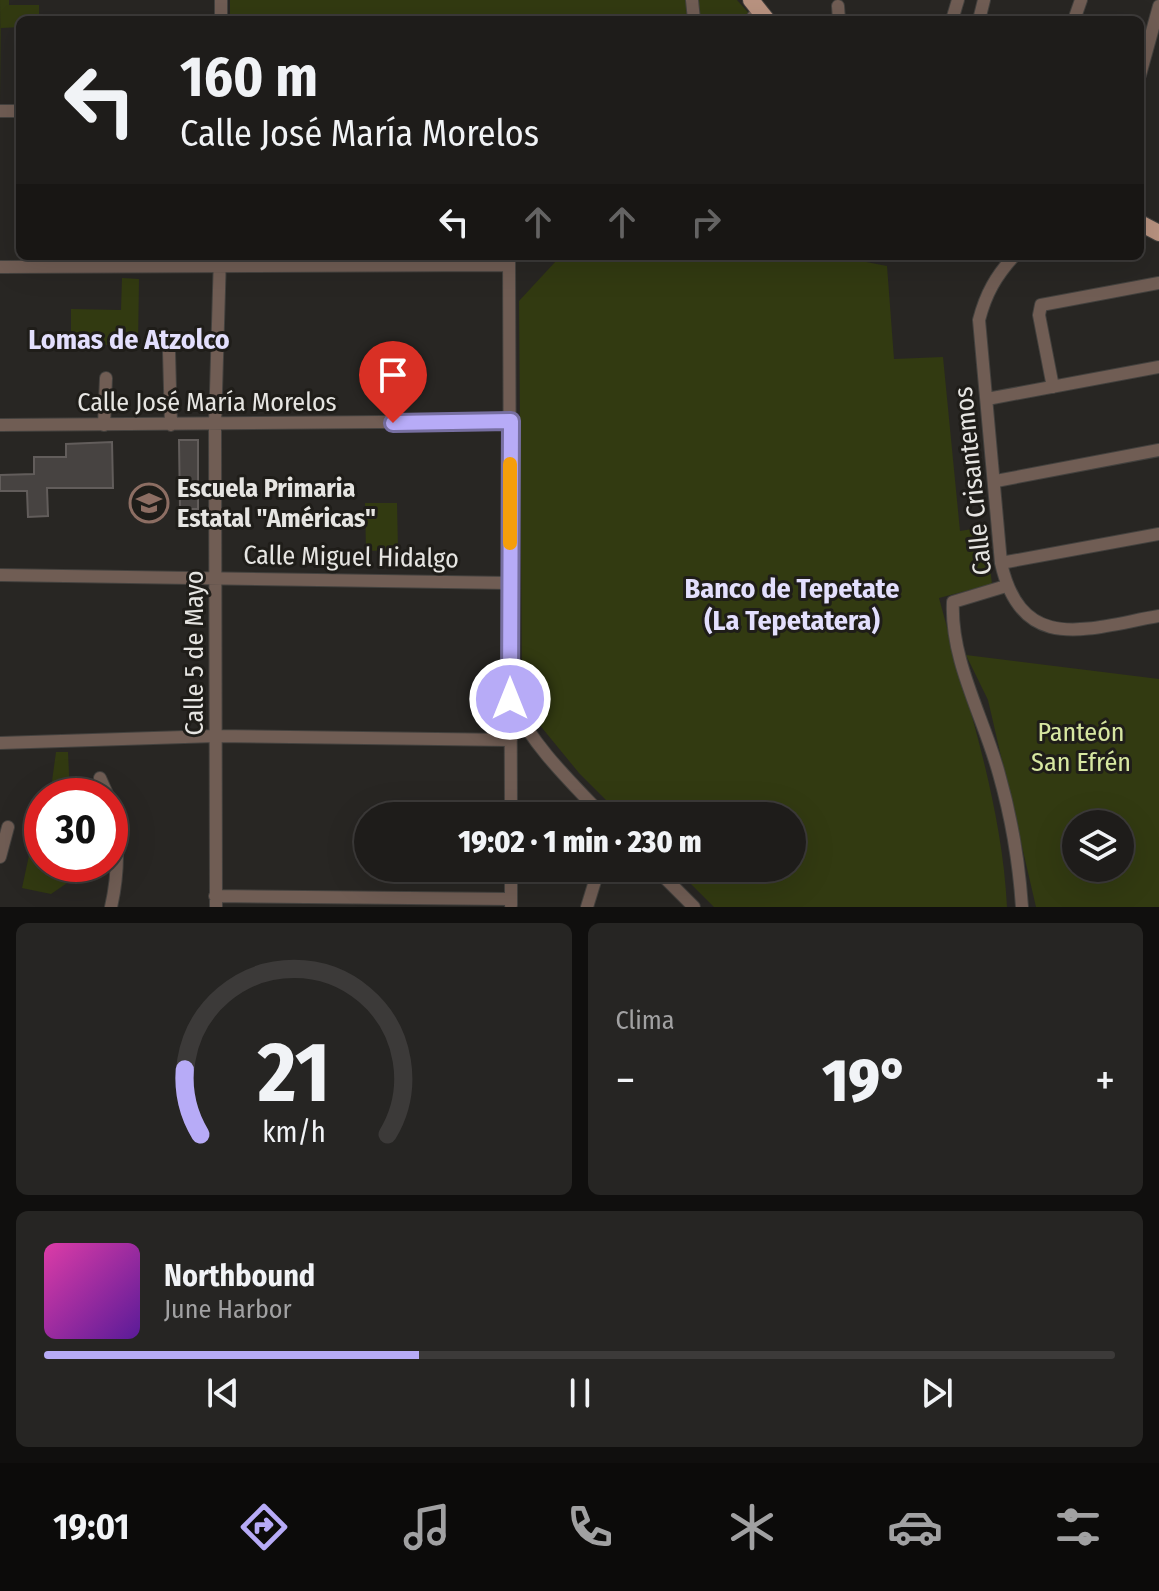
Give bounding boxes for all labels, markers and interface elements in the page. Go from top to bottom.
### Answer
text: 160 m [180,44,318,111]
icon: left [48,48,152,152]
text: Calle José María Morelos [180,112,539,156]
icon: left [432,200,476,244]
icon: ahead [516,200,560,244]
icon: ahead [600,200,644,244]
icon: right [684,200,728,244]
district label: Lomas de Atzolco [28,323,230,356]
pin [359,341,427,423]
icon: arrive [371,353,415,397]
street label: Calle Crisantemos [948,385,998,577]
street label: Calle José María Morelos [77,387,337,418]
place label: Escuela Primaria Estatal "Américas" [177,473,376,534]
school or university icon: Escuela Primaria Estatal "Américas" [128,482,170,524]
street label: Calle Miguel Hidalgo [243,540,459,574]
street label: Calle 5 de Mayo [179,571,210,735]
district label: Banco de Tepetate (La Tepetatera) [685,572,899,637]
position arrow [468,657,552,741]
park label: Panteón San Efrén [1031,717,1131,778]
speed limit sign: 30 [24,778,128,882]
map controls [1062,810,1134,882]
button: layers [1062,810,1134,882]
text: 19:02 · 1 min · 230 m [458,824,702,860]
text: Clima [616,1005,675,1036]
text: 21 [257,1023,330,1123]
text: 19° [822,1045,908,1117]
text: − [616,1054,635,1107]
text: + [1095,1054,1115,1107]
text: km/h [262,1115,326,1150]
text: Northbound [164,1258,315,1294]
text: June Harbor [164,1294,292,1325]
icon: previous [201,1371,245,1415]
icon: pause [558,1371,602,1415]
icon: next [915,1371,959,1415]
icon: directions [236,1499,292,1555]
icon: music [399,1499,455,1555]
icon: phone [562,1499,618,1555]
icon: climate [724,1499,780,1555]
icon: car [887,1499,943,1555]
icon: filters [1050,1499,1106,1555]
text: 19:01 [53,1505,130,1549]

